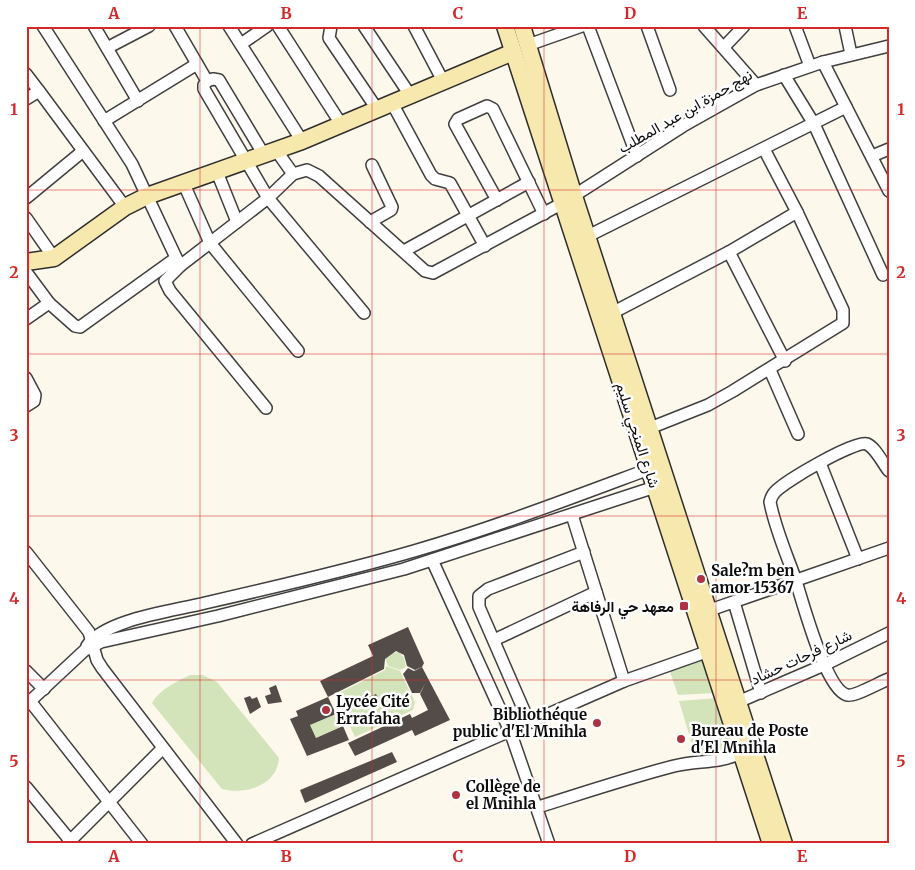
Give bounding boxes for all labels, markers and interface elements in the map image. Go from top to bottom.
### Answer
text: A [107,3,120,23]
text: B [280,3,292,23]
text: C [453,3,463,23]
text: D [624,3,636,23]
text: E [797,3,808,23]
street label: نهج حمزة ابن عبد المطلب [615,65,756,159]
text: 1 [10,99,18,119]
text: 1 [897,99,905,119]
text: 2 [9,262,19,282]
text: 2 [896,262,906,282]
street label: شارع المنجي سليم [608,380,664,492]
text: 3 [9,425,19,445]
text: 3 [896,425,906,445]
place label: Sale?m ben amor 15367 [711,561,794,597]
marker: Sale?m ben amor 15367 [695,573,707,585]
text: 4 [9,588,19,608]
text: 4 [896,588,906,608]
place label: معهد حي الرفاهة [571,597,674,620]
marker: معهد حي الرفاهة [678,600,690,612]
street label: شارع فرحات حشاد [747,625,856,691]
place label: Lycée Cité Errafaha [336,692,410,728]
marker: Lycée Cité Errafaha [320,704,332,716]
place label: Bibliothéque public d'El Mnihla [453,705,588,741]
marker: Bibliothéque public d'El Mnihla [591,717,603,729]
place label: Bureau de Poste d'El Mnihla [691,721,808,757]
marker: Bureau de Poste d'El Mnihla [675,733,687,745]
text: 5 [9,751,19,771]
text: 5 [896,751,906,771]
place label: Collège de el Mnihla [466,777,541,813]
marker: Collège de el Mnihla [450,789,462,801]
text: A [107,846,120,866]
text: B [280,846,292,866]
text: C [453,846,463,866]
text: D [624,846,636,866]
text: E [797,846,808,866]

